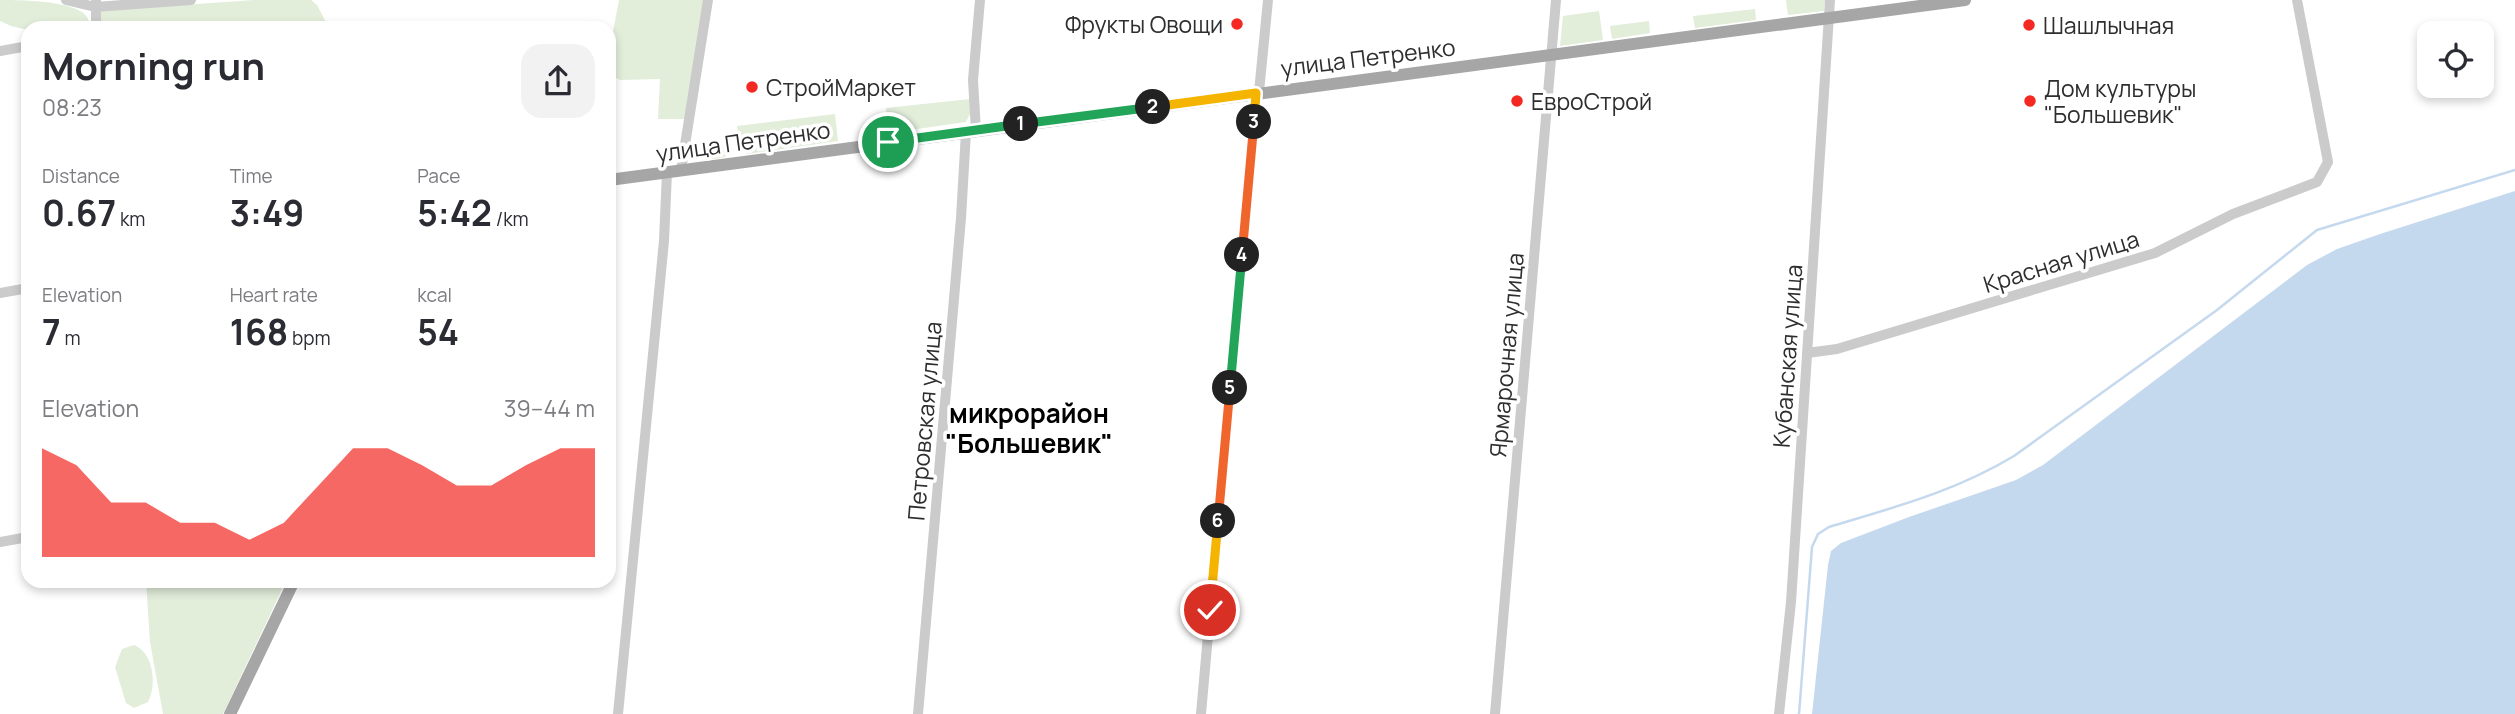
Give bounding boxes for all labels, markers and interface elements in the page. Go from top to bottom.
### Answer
place label: Фрукты Овощи [1065,8,1223,40]
place label: Шашлычная [2043,9,2174,41]
marker: Фрукты Овощи [1229,16,1245,32]
marker: Шашлычная [2021,17,2037,33]
map controls [2417,21,2494,98]
button: locate [2417,21,2494,98]
street label: улица Петренко [1279,30,1457,84]
text: Morning run [42,39,265,91]
button: share [521,44,595,118]
place label: СтройМаркет [766,71,916,103]
place label: Дом культуры "Большевик" [2044,72,2196,130]
marker: СтройМаркет [744,79,760,95]
place label: ЕвроСтрой [1531,85,1652,117]
pin: 2 [1136,90,1170,124]
text: 08:23 [42,91,102,123]
text: 2 [1147,93,1158,119]
marker: ЕвроСтрой [1509,93,1525,109]
marker: Дом культуры "Большевик" [2022,93,2038,109]
pin: 3 [1236,104,1272,140]
pin: 1 [1004,106,1038,142]
text: 3 [1248,108,1259,134]
text: 1 [1016,110,1025,136]
pin [858,112,918,172]
street label: улица Петренко [654,113,832,169]
icon: arrive [869,123,907,161]
text: Distance [42,163,120,189]
text: Time [230,163,273,189]
text: Pace [417,163,460,189]
text: 0.67 [42,189,116,237]
text: 3:49 [230,189,304,237]
text: 5:42 [417,189,492,237]
text: km [116,206,145,232]
text: /km [492,206,529,232]
street label: Красная улица [1979,222,2143,300]
pin: 4 [1224,238,1260,272]
text: 4 [1236,241,1247,267]
street label: Ярмарочная улица [1481,251,1531,459]
street label: Кубанская улица [1765,263,1809,449]
text: Elevation [42,282,122,308]
text: Heart rate [230,282,318,308]
text: kcal [417,282,452,308]
text: 7 [42,308,61,356]
text: 168 [230,308,288,356]
text: 54 [417,308,459,356]
street label: Петровская улица [899,320,949,522]
text: m [61,325,81,351]
text: bpm [288,325,331,351]
pin: 5 [1212,370,1248,406]
text: 5 [1224,374,1235,400]
text: Elevation [42,392,139,424]
text: 39–44 m [504,392,595,424]
district label: микрорайон "Большевик" [945,395,1113,461]
pin: 6 [1200,504,1236,538]
text: 6 [1212,507,1223,533]
pin [1180,580,1240,640]
icon: check [1191,591,1229,629]

